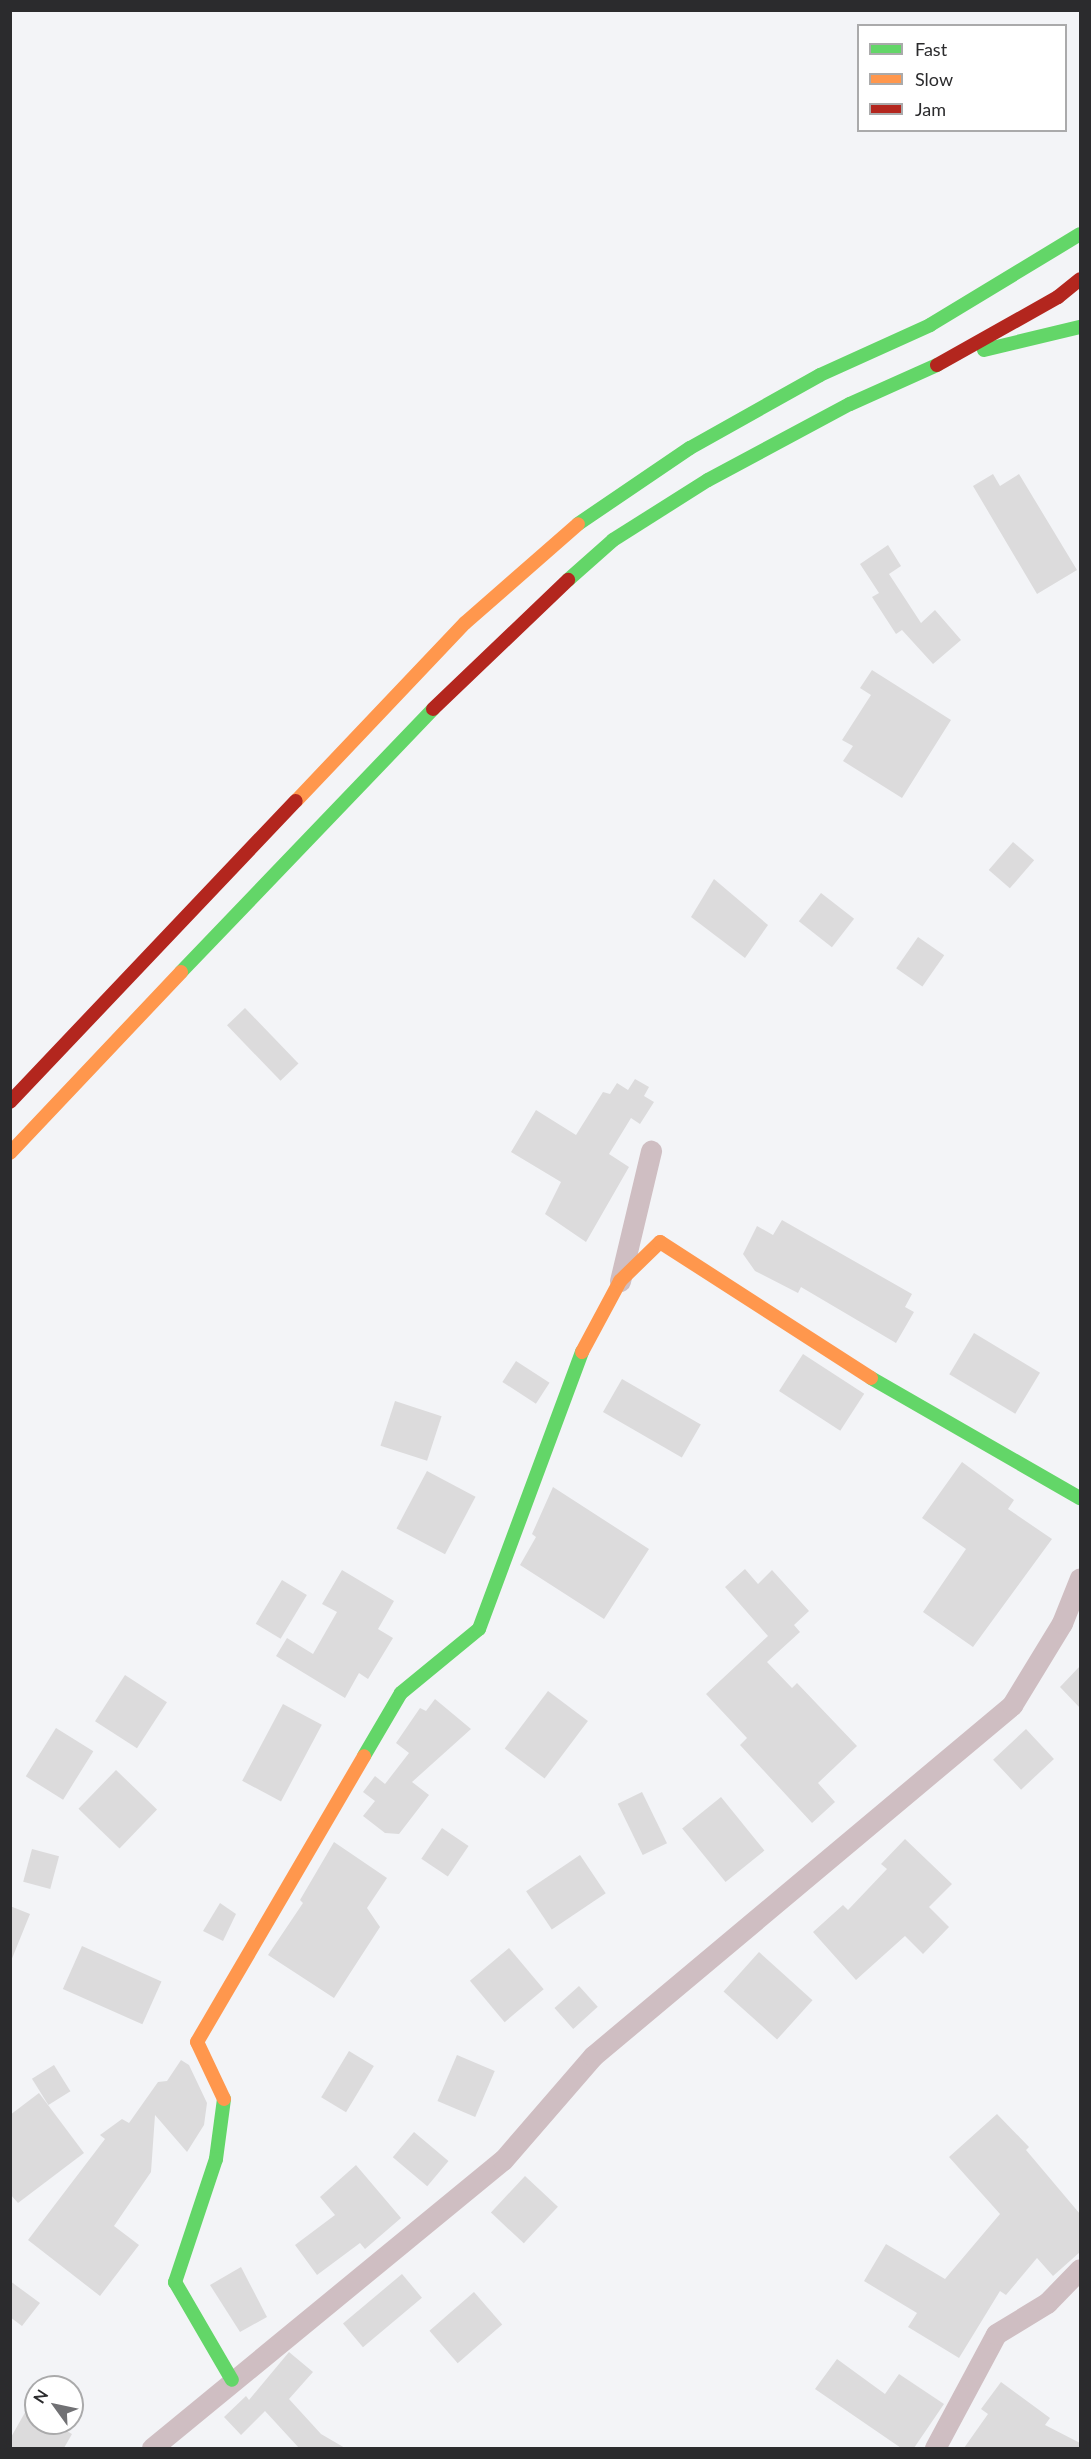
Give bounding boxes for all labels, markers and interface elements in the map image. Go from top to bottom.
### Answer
legend [857,24,1067,132]
text: Fast [915,38,947,60]
text: Slow [915,68,953,90]
text: Jam [915,98,946,120]
north arrow [24,2375,84,2435]
text: N [29,2386,51,2406]

